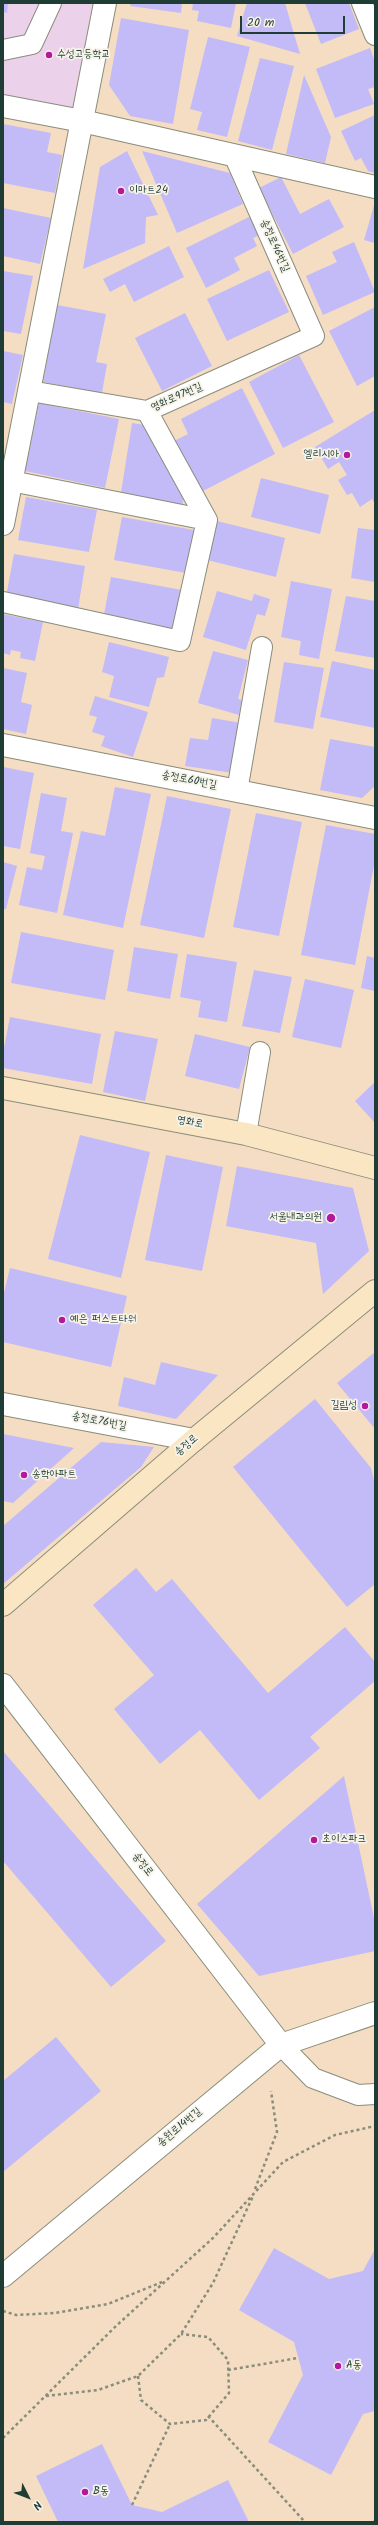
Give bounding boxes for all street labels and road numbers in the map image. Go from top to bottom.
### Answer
street label: 송정로46번길 [256,218,292,274]
street label: 영화로97번길 [149,381,205,415]
street label: 송정로60번길 [160,769,218,793]
street label: 영화로 [176,1114,204,1132]
street label: 송정로76번길 [71,1410,127,1434]
street label: 송정로 [173,1432,201,1460]
street label: 송정로 [129,1850,155,1880]
street label: 송원로14번길 [155,2106,205,2150]

